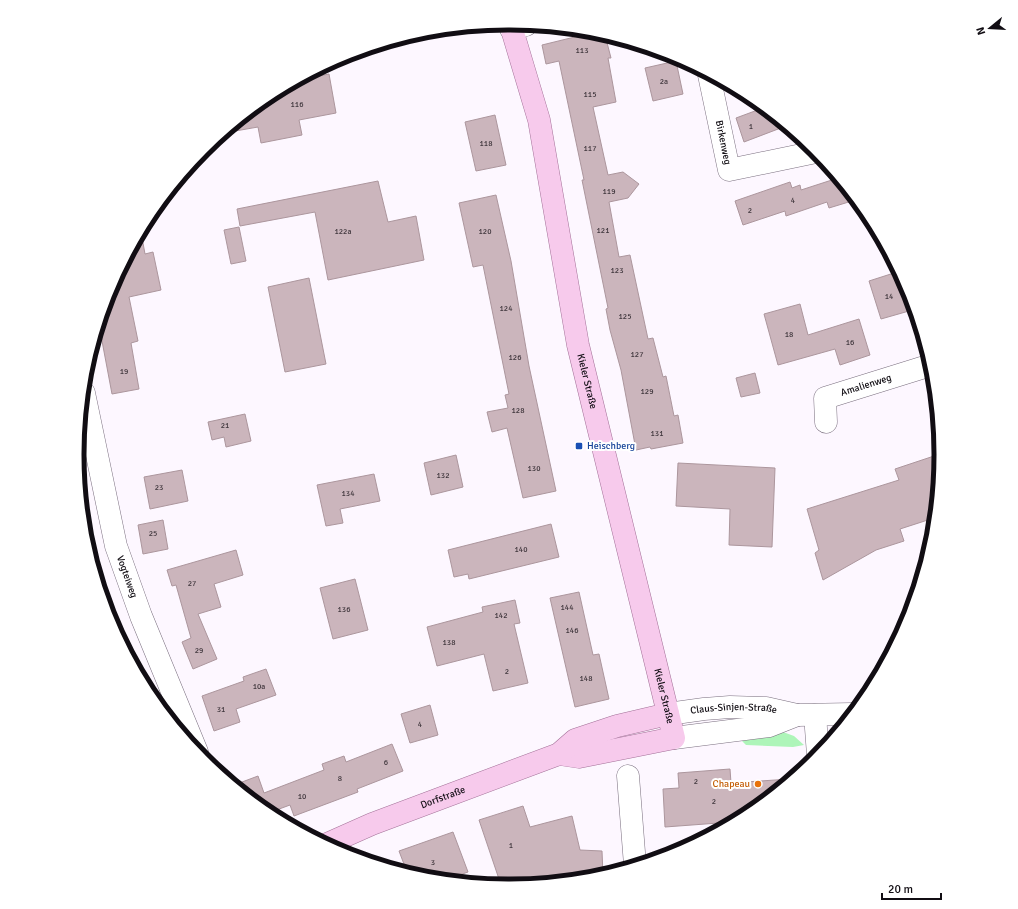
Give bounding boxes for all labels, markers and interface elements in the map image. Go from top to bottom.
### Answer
north arrow [970,8,1010,48]
text: N [974,25,988,37]
house number: 113 [576,45,588,55]
house number: 2a [660,76,668,86]
house number: 115 [584,89,596,99]
house number: 116 [291,99,303,109]
street label: Birkenweg [713,119,734,166]
house number: 1 [749,121,753,131]
house number: 118 [480,138,492,148]
house number: 117 [584,143,596,153]
house number: 119 [603,186,615,196]
house number: 4 [791,195,796,205]
house number: 2 [748,205,752,215]
house number: 121 [597,225,609,235]
house number: 122a [334,226,352,236]
house number: 120 [479,226,491,236]
house number: 123 [611,265,623,275]
house number: 14 [885,291,894,301]
house number: 124 [500,303,513,313]
house number: 125 [619,311,631,321]
house number: 18 [785,329,793,339]
house number: 16 [846,337,854,347]
house number: 127 [631,349,643,359]
house number: 126 [509,352,521,362]
street label: Kieler Straße [574,352,599,410]
house number: 19 [120,366,128,376]
street label: Amalienweg [839,372,893,399]
house number: 129 [641,386,653,396]
house number: 128 [512,405,524,415]
house number: 21 [221,420,229,430]
house number: 131 [651,428,663,438]
place label: Heischberg [587,440,635,452]
marker: Heischberg [574,441,584,451]
house number: 130 [528,463,540,473]
house number: 132 [437,470,449,480]
house number: 23 [155,482,163,492]
house number: 134 [342,488,355,498]
house number: 25 [149,528,157,538]
house number: 140 [515,544,527,554]
street label: Vogteiweg [114,554,140,600]
house number: 27 [188,578,196,588]
house number: 144 [561,602,574,612]
house number: 136 [338,604,350,614]
house number: 142 [495,610,507,620]
house number: 146 [566,625,578,635]
house number: 138 [443,637,455,647]
house number: 29 [195,645,203,655]
house number: 2 [505,666,509,676]
street label: Kieler Straße [651,667,676,725]
house number: 148 [580,673,592,683]
house number: 10a [253,681,265,691]
street label: Claus-Sinjen-Straße [689,701,778,717]
house number: 31 [217,704,225,714]
house number: 4 [418,719,423,729]
house number: 6 [384,757,388,767]
house number: 8 [338,773,342,783]
house number: 2 [694,776,698,786]
place label: Chapeau [713,778,750,790]
marker: Chapeau [753,779,763,789]
street label: Dorfstraße [419,784,467,811]
house number: 10 [298,791,306,801]
house number: 2 [712,796,716,806]
house number: 1 [509,840,513,850]
house number: 3 [431,857,435,867]
scale bar [882,875,941,901]
text: 20 m [888,882,913,897]

